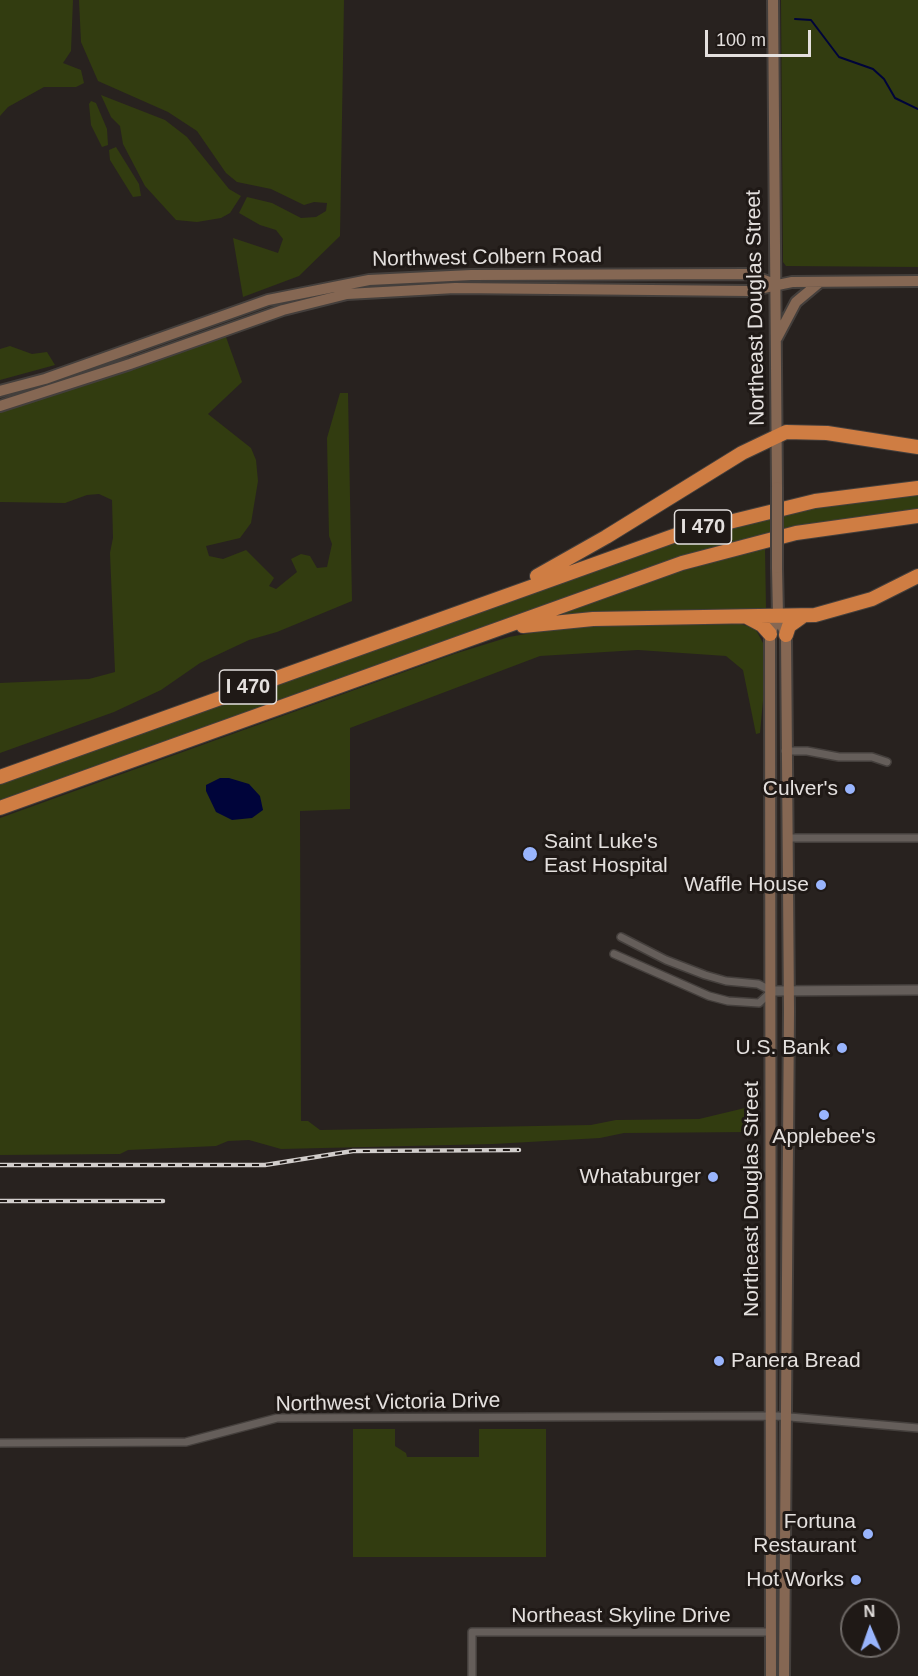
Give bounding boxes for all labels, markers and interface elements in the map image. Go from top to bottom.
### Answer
scale bar [708,18,814,56]
text: 100 m [716,30,766,50]
street label: Northeast Douglas Street [741,190,771,426]
street label: Northwest Colbern Road [372,243,602,273]
road number: I 470 [674,510,732,544]
road number: I 470 [220,670,276,704]
place label: Culver's [763,776,838,802]
marker: Culver's [843,782,857,796]
place label: Saint Luke's East Hospital [544,829,668,879]
marker: Saint Luke's East Hospital [521,845,539,863]
place label: Waffle House [684,872,809,898]
marker: Waffle House [814,878,828,892]
place label: U.S. Bank [735,1035,830,1061]
marker: U.S. Bank [835,1041,849,1055]
street label: Northeast Douglas Street [739,1081,765,1317]
marker: Applebee's [817,1108,831,1122]
place label: Applebee's [772,1124,876,1150]
place label: Whataburger [580,1164,701,1190]
marker: Whataburger [706,1170,720,1184]
place label: Panera Bread [731,1348,861,1374]
marker: Panera Bread [712,1354,726,1368]
street label: Northwest Victoria Drive [275,1388,501,1418]
place label: Fortuna Restaurant [753,1509,856,1559]
marker: Fortuna Restaurant [861,1527,875,1541]
place label: Hot Works [746,1567,844,1593]
marker: Hot Works [849,1573,863,1587]
north arrow [840,1598,900,1658]
street label: Northeast Skyline Drive [511,1603,731,1629]
text: N [863,1603,875,1620]

